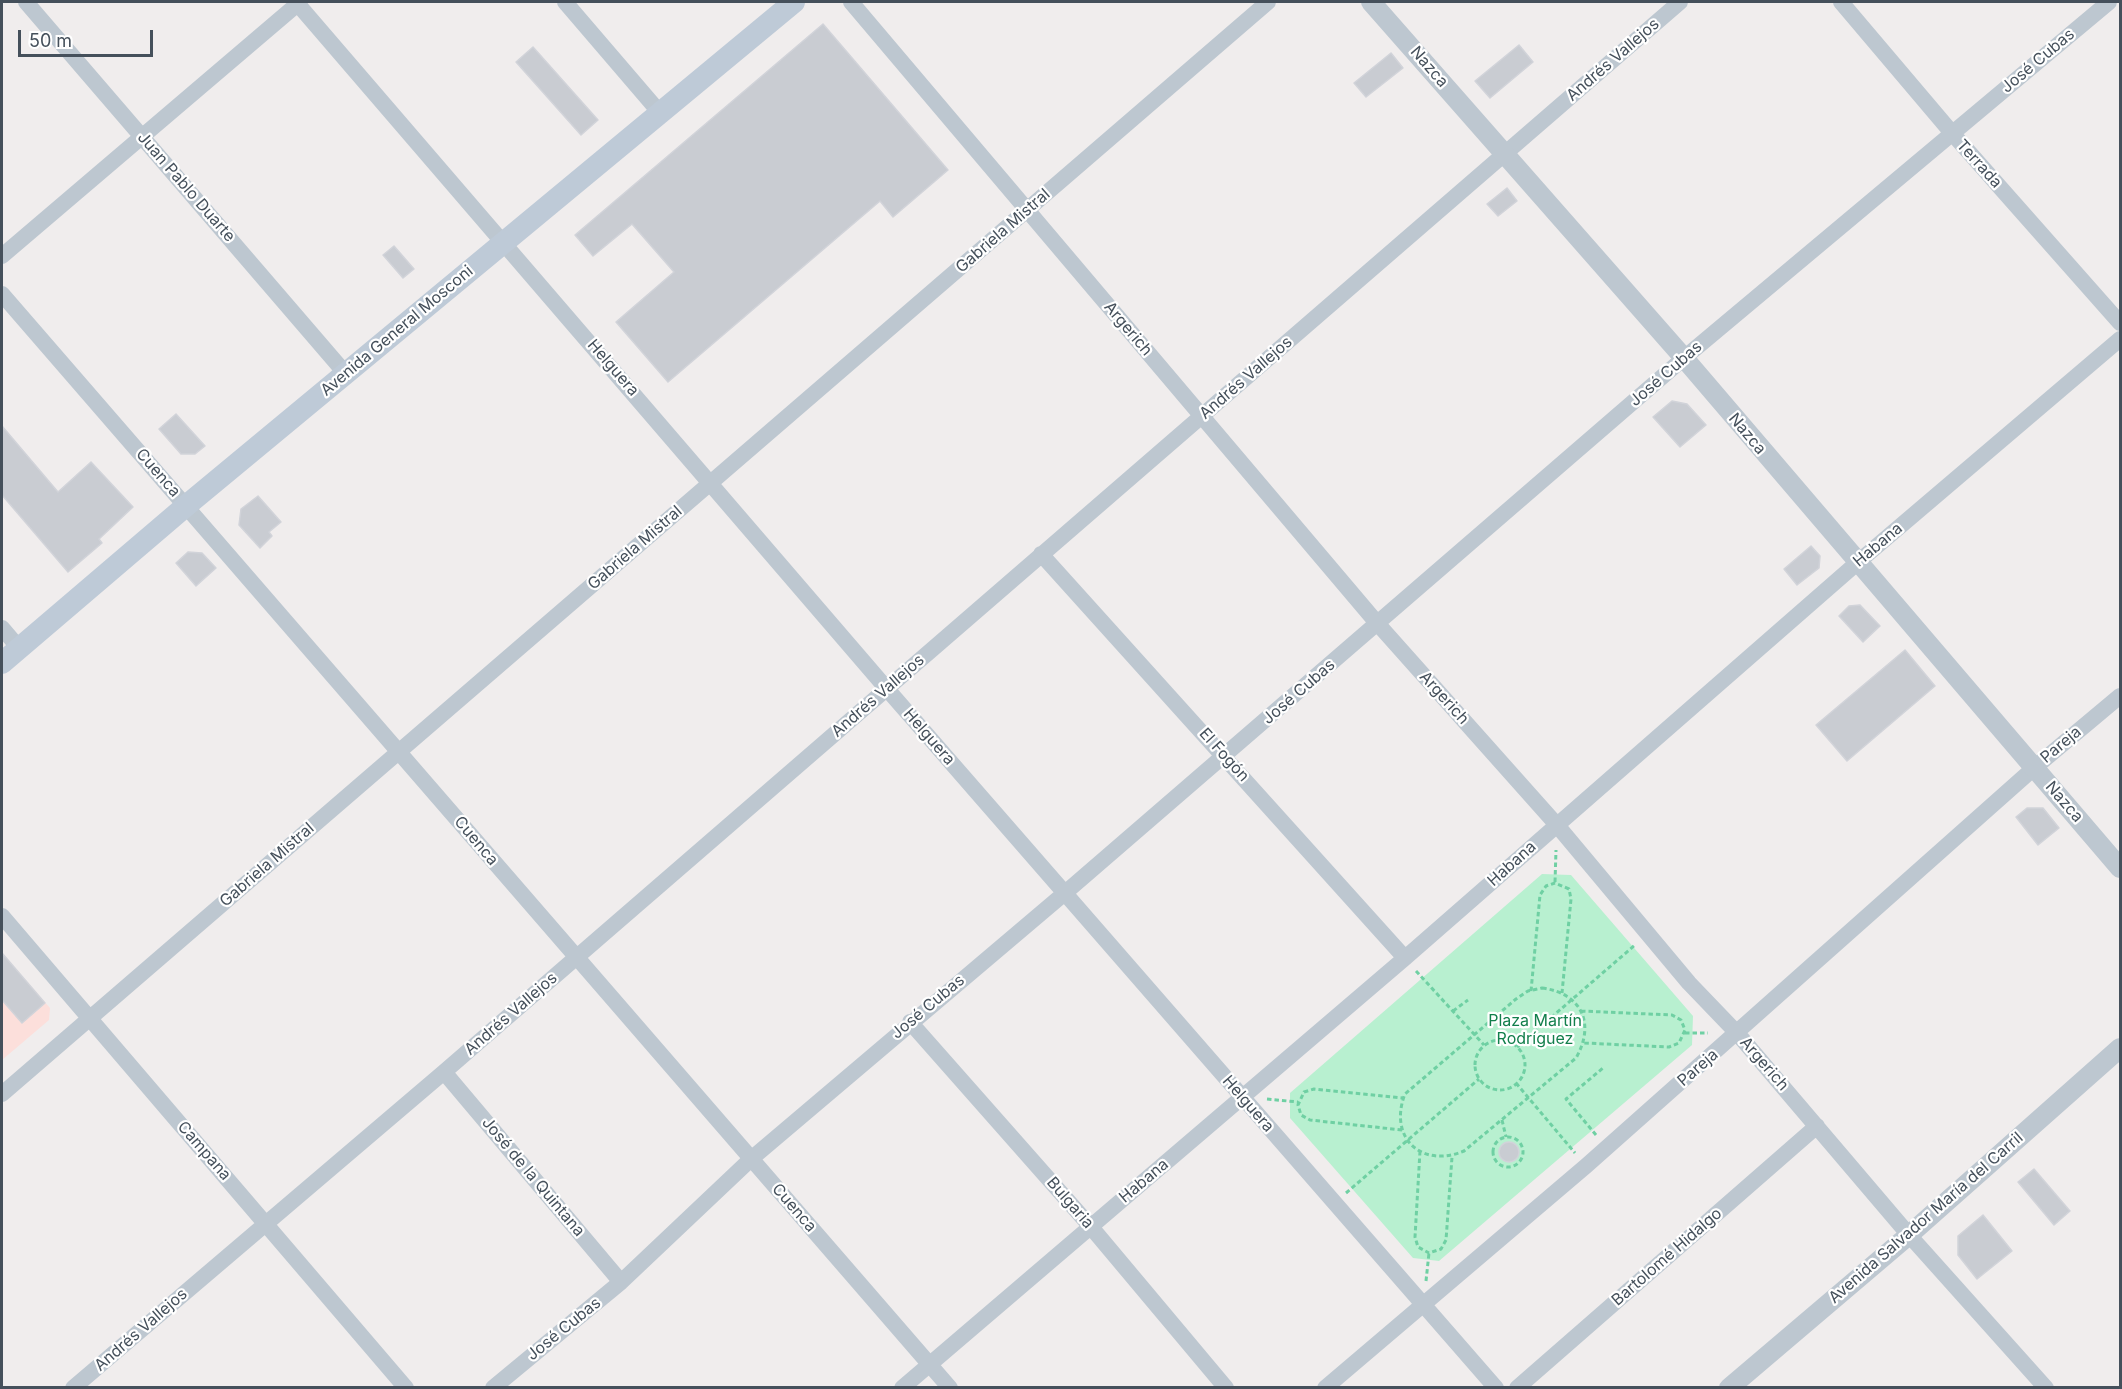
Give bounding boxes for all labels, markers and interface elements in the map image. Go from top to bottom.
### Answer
street label: Andrés Vallejos [1563,15,1663,105]
scale bar [21,18,156,56]
street label: José Cubas [1998,25,2078,97]
text: 50 m [29,30,72,51]
street label: Nazca [1406,43,1452,91]
street label: Juan Pablo Duarte [133,128,239,246]
street label: Terrada [1952,136,2006,192]
street label: Gabriela Mistral [952,185,1054,277]
street label: Avenida General Mosconi [317,262,477,400]
street label: Argerich [1100,298,1156,360]
street label: Andrés Vallejos [1196,333,1296,423]
street label: Helguera [583,336,643,400]
street label: José Cubas [1626,337,1706,411]
street label: Nazca [1724,409,1770,459]
street label: Cuenca [132,445,184,501]
street label: Gabriela Mistral [584,502,686,594]
street label: Habana [1850,519,1906,571]
street label: Andrés Vallejos [828,651,928,741]
street label: José Cubas [1259,655,1339,729]
street label: Argerich [1415,668,1473,728]
street label: Helguera [899,705,959,769]
street label: Pareja [2037,722,2085,768]
street label: El Fogón [1195,724,1253,786]
street label: Nazca [2041,778,2087,826]
street label: Cuenca [450,813,502,869]
street label: Gabriela Mistral [216,819,318,911]
street label: Habana [1484,837,1540,891]
street label: Andrés Vallejos [461,969,561,1059]
street label: José Cubas [888,971,968,1043]
park label: Plaza Martín Rodríguez [1488,1011,1582,1049]
street label: Argerich [1736,1033,1792,1095]
street label: Pareja [1674,1045,1722,1091]
street label: Helguera [1218,1072,1278,1136]
street label: José de la Quintana [478,1113,588,1241]
street label: Campana [173,1118,235,1184]
street label: Avenida Salvador María del Carril [1825,1128,2027,1308]
street label: Habana [1116,1155,1172,1207]
street label: Bulgaria [1043,1173,1097,1233]
street label: Cuenca [768,1180,820,1236]
street label: Bartolomé Hidalgo [1608,1204,1726,1310]
street label: Andrés Vallejos [91,1285,191,1375]
street label: José Cubas [523,1293,605,1365]

